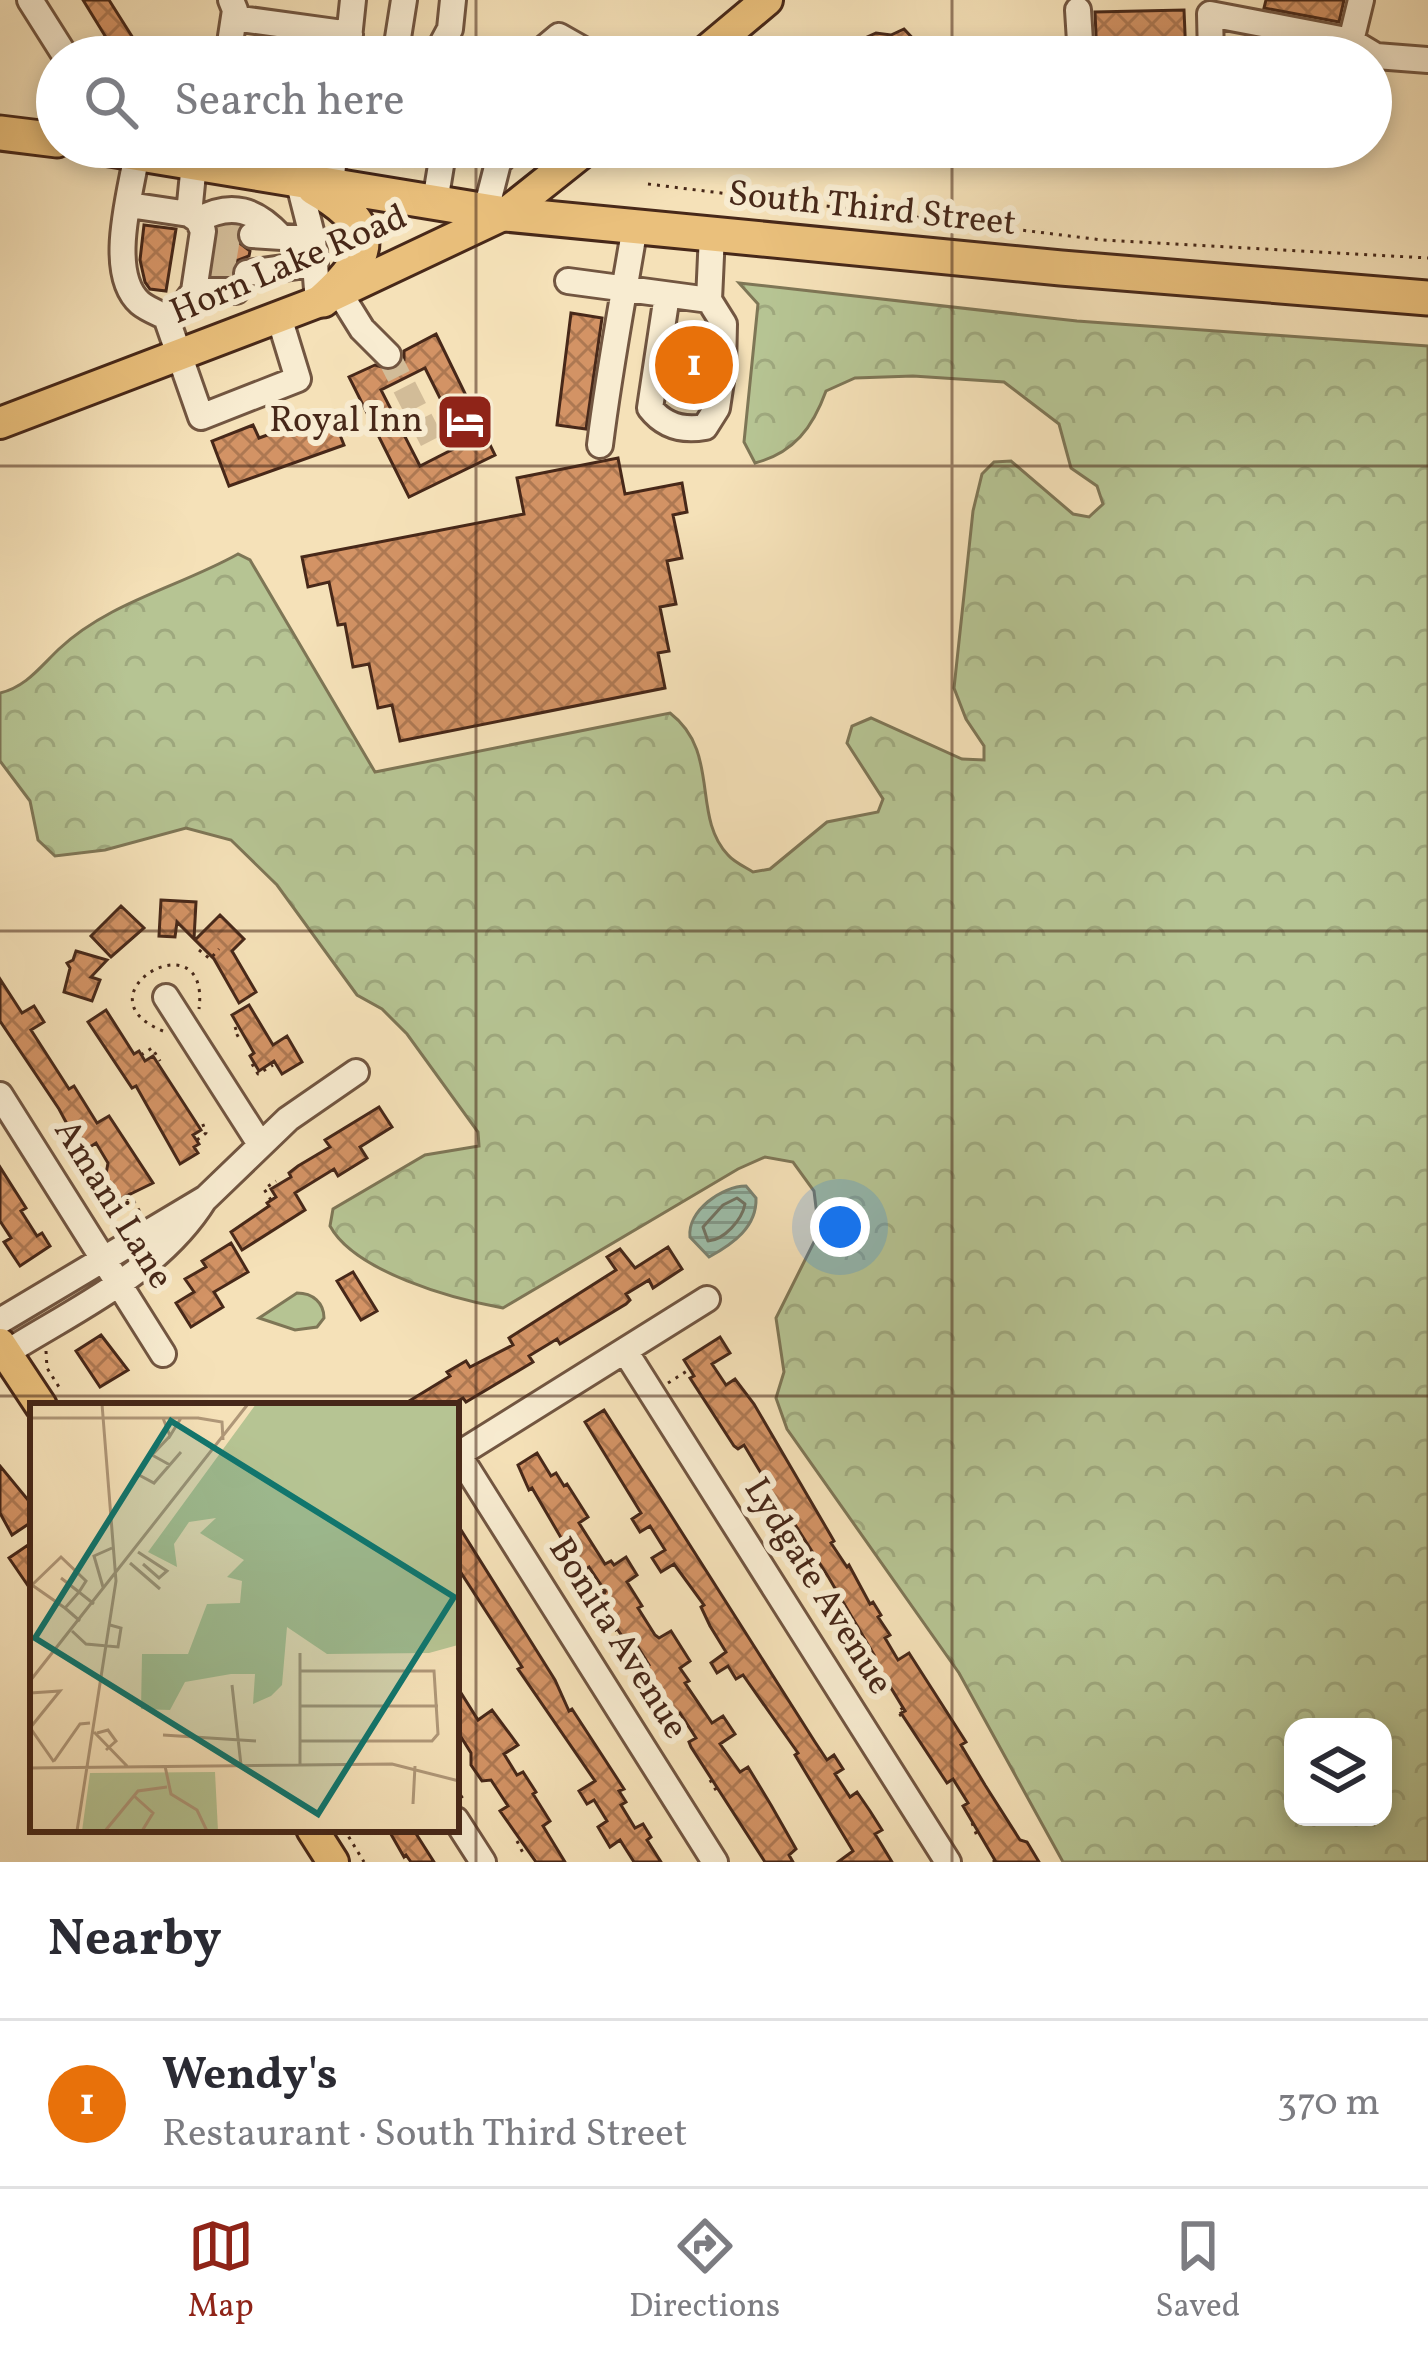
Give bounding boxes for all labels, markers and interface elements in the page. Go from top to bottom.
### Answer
search box [36,36,1392,168]
icon: search [78,69,144,135]
text: Search here [174,71,405,134]
street label: South Third Street [726,170,1018,250]
street label: Horn Lake Road [163,194,415,338]
pin: 1 [655,320,733,410]
hotel icon: Royal Inn [434,391,496,453]
place label: Royal Inn [269,397,423,447]
street label: Amani Lane [40,1111,184,1299]
your location [810,1197,870,1257]
inset map [30,1403,459,1832]
street label: Lydgate Avenue [730,1469,904,1705]
street label: Bonita Avenue [535,1528,699,1750]
map controls [1284,1718,1392,1826]
button: layers [1284,1718,1392,1826]
text: Nearby [48,1905,222,1976]
text: Wendy's [162,2045,337,2108]
text: 1 [79,2077,95,2131]
text: 370 m [1277,2077,1380,2131]
text: Restaurant · South Third Street [162,2108,687,2162]
tab: Map [188,2213,254,2331]
tab: Directions [629,2213,780,2331]
tab: Saved [1155,2213,1240,2331]

